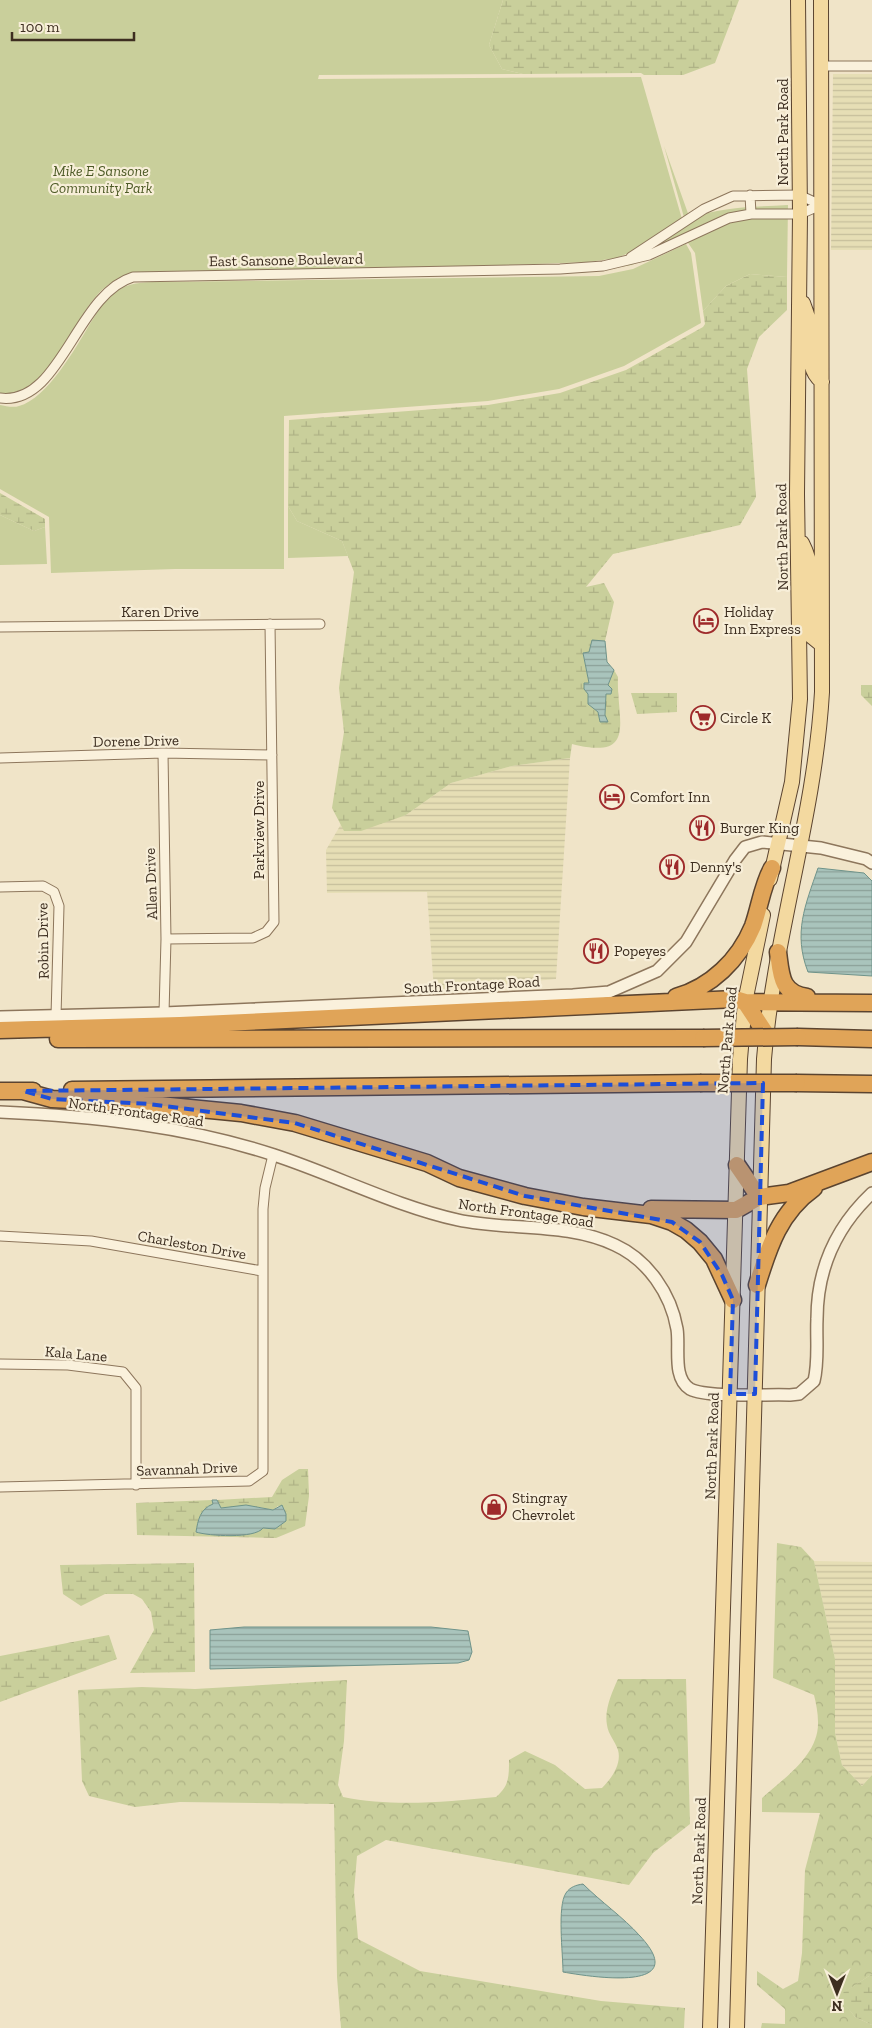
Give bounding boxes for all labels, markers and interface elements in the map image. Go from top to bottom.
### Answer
scale bar [12,10,135,42]
text: 100 m [20,18,59,36]
street label: North Park Road [774,78,792,186]
park label: Mike E Sansone Community Park [50,162,153,197]
street label: East Sansone Boulevard [209,250,364,270]
street label: North Park Road [772,482,792,591]
street label: Karen Drive [121,603,199,621]
place label: Holiday Inn Express [724,603,801,638]
hotel icon: Holiday Inn Express [693,608,719,634]
supermarket icon: Circle K [690,705,716,731]
place label: Circle K [720,709,772,727]
street label: Dorene Drive [93,731,179,751]
street label: Parkview Drive [250,781,268,879]
hotel icon: Comfort Inn [599,784,625,810]
place label: Comfort Inn [630,788,710,806]
restaurant icon: Burger King [689,815,715,841]
place label: Burger King [720,819,799,837]
street label: Allen Drive [141,848,161,920]
restaurant icon: Denny's [659,854,685,880]
place label: Denny's [690,858,742,876]
street label: Robin Drive [33,903,53,979]
restaurant icon: Popeyes [583,938,609,964]
place label: Popeyes [614,942,666,960]
street label: South Frontage Road [404,972,541,998]
street label: North Park Road [713,985,741,1094]
street label: North Frontage Road [67,1094,206,1131]
street label: North Frontage Road [457,1195,596,1232]
street label: Charleston Drive [136,1227,248,1263]
street label: Kala Lane [44,1342,108,1366]
street label: North Park Road [701,1391,723,1500]
street label: Savannah Drive [136,1458,238,1480]
place label: Stingray Chevrolet [512,1489,576,1524]
shop icon: Stingray Chevrolet [481,1494,507,1520]
street label: North Park Road [688,1796,710,1905]
north arrow [812,1968,862,2018]
text: N [831,1997,842,2014]

